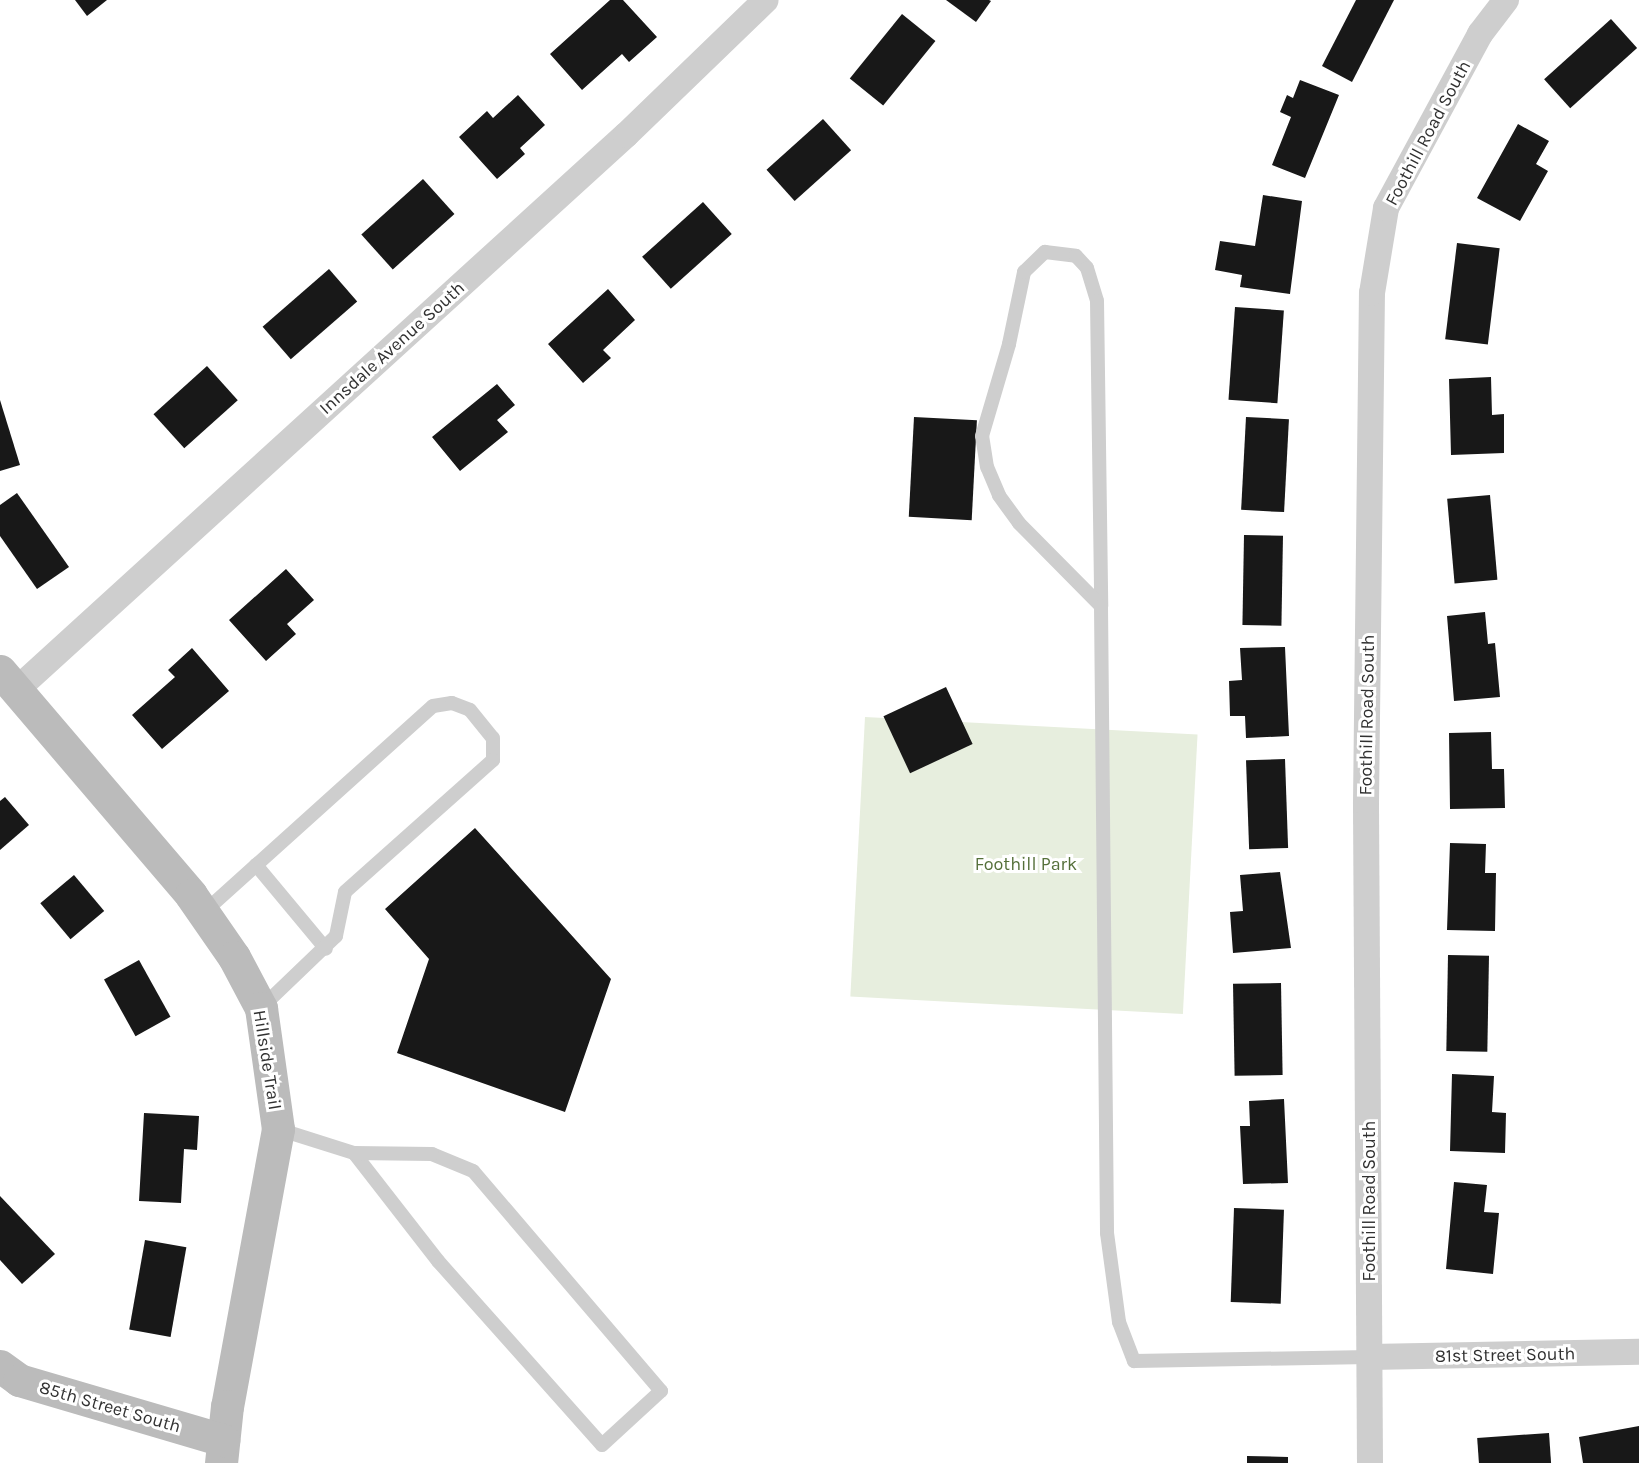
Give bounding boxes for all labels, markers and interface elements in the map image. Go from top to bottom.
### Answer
street label: Foothill Road South [1381,57,1475,209]
street label: Innsdale Avenue South [315,277,469,419]
street label: Foothill Road South [1355,634,1379,796]
park label: Foothill Park [975,853,1077,875]
street label: Hillside Trail [248,1008,286,1112]
street label: Foothill Road South [1358,1121,1380,1281]
street label: 81st Street South [1435,1343,1575,1367]
street label: 85th Street South [37,1376,183,1438]

